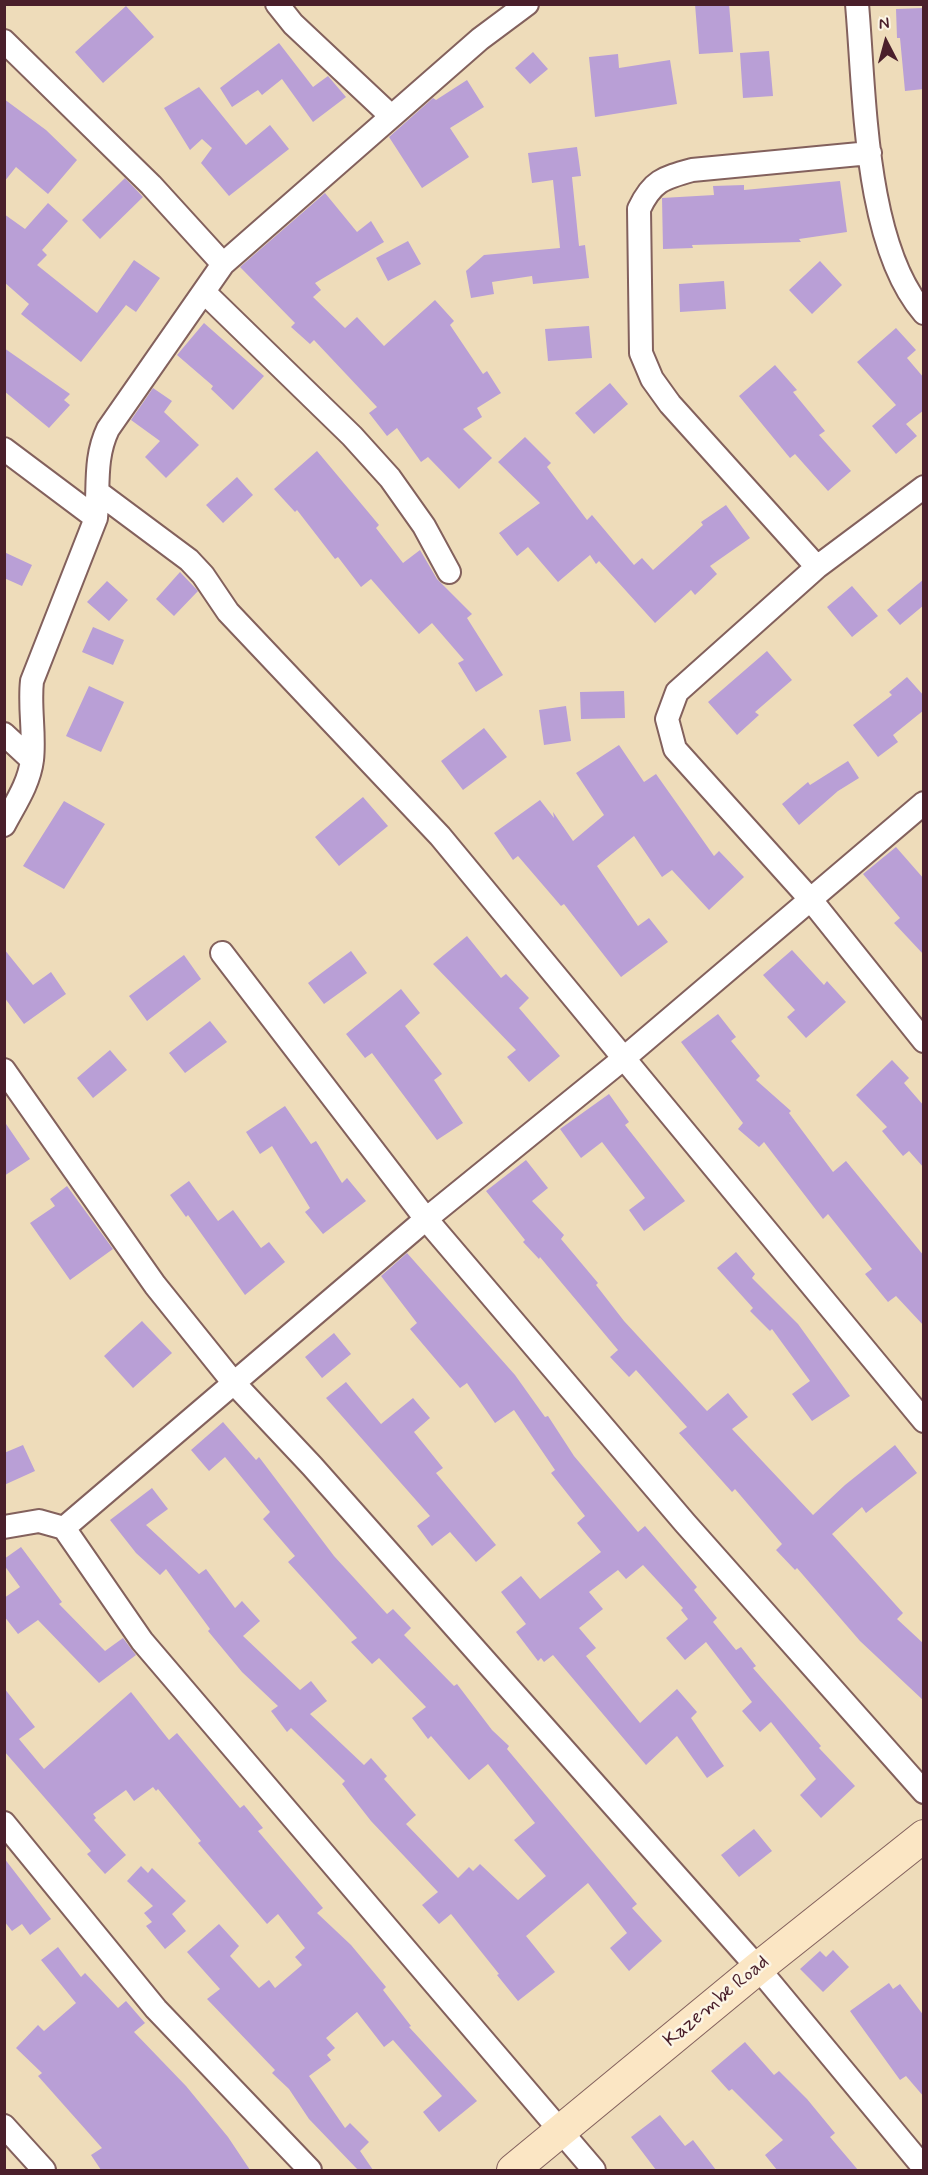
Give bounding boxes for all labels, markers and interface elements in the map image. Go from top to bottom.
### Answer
north arrow [856,12,916,72]
text: N [878,13,890,35]
street label: Kazembe Road [659,1951,775,2053]

